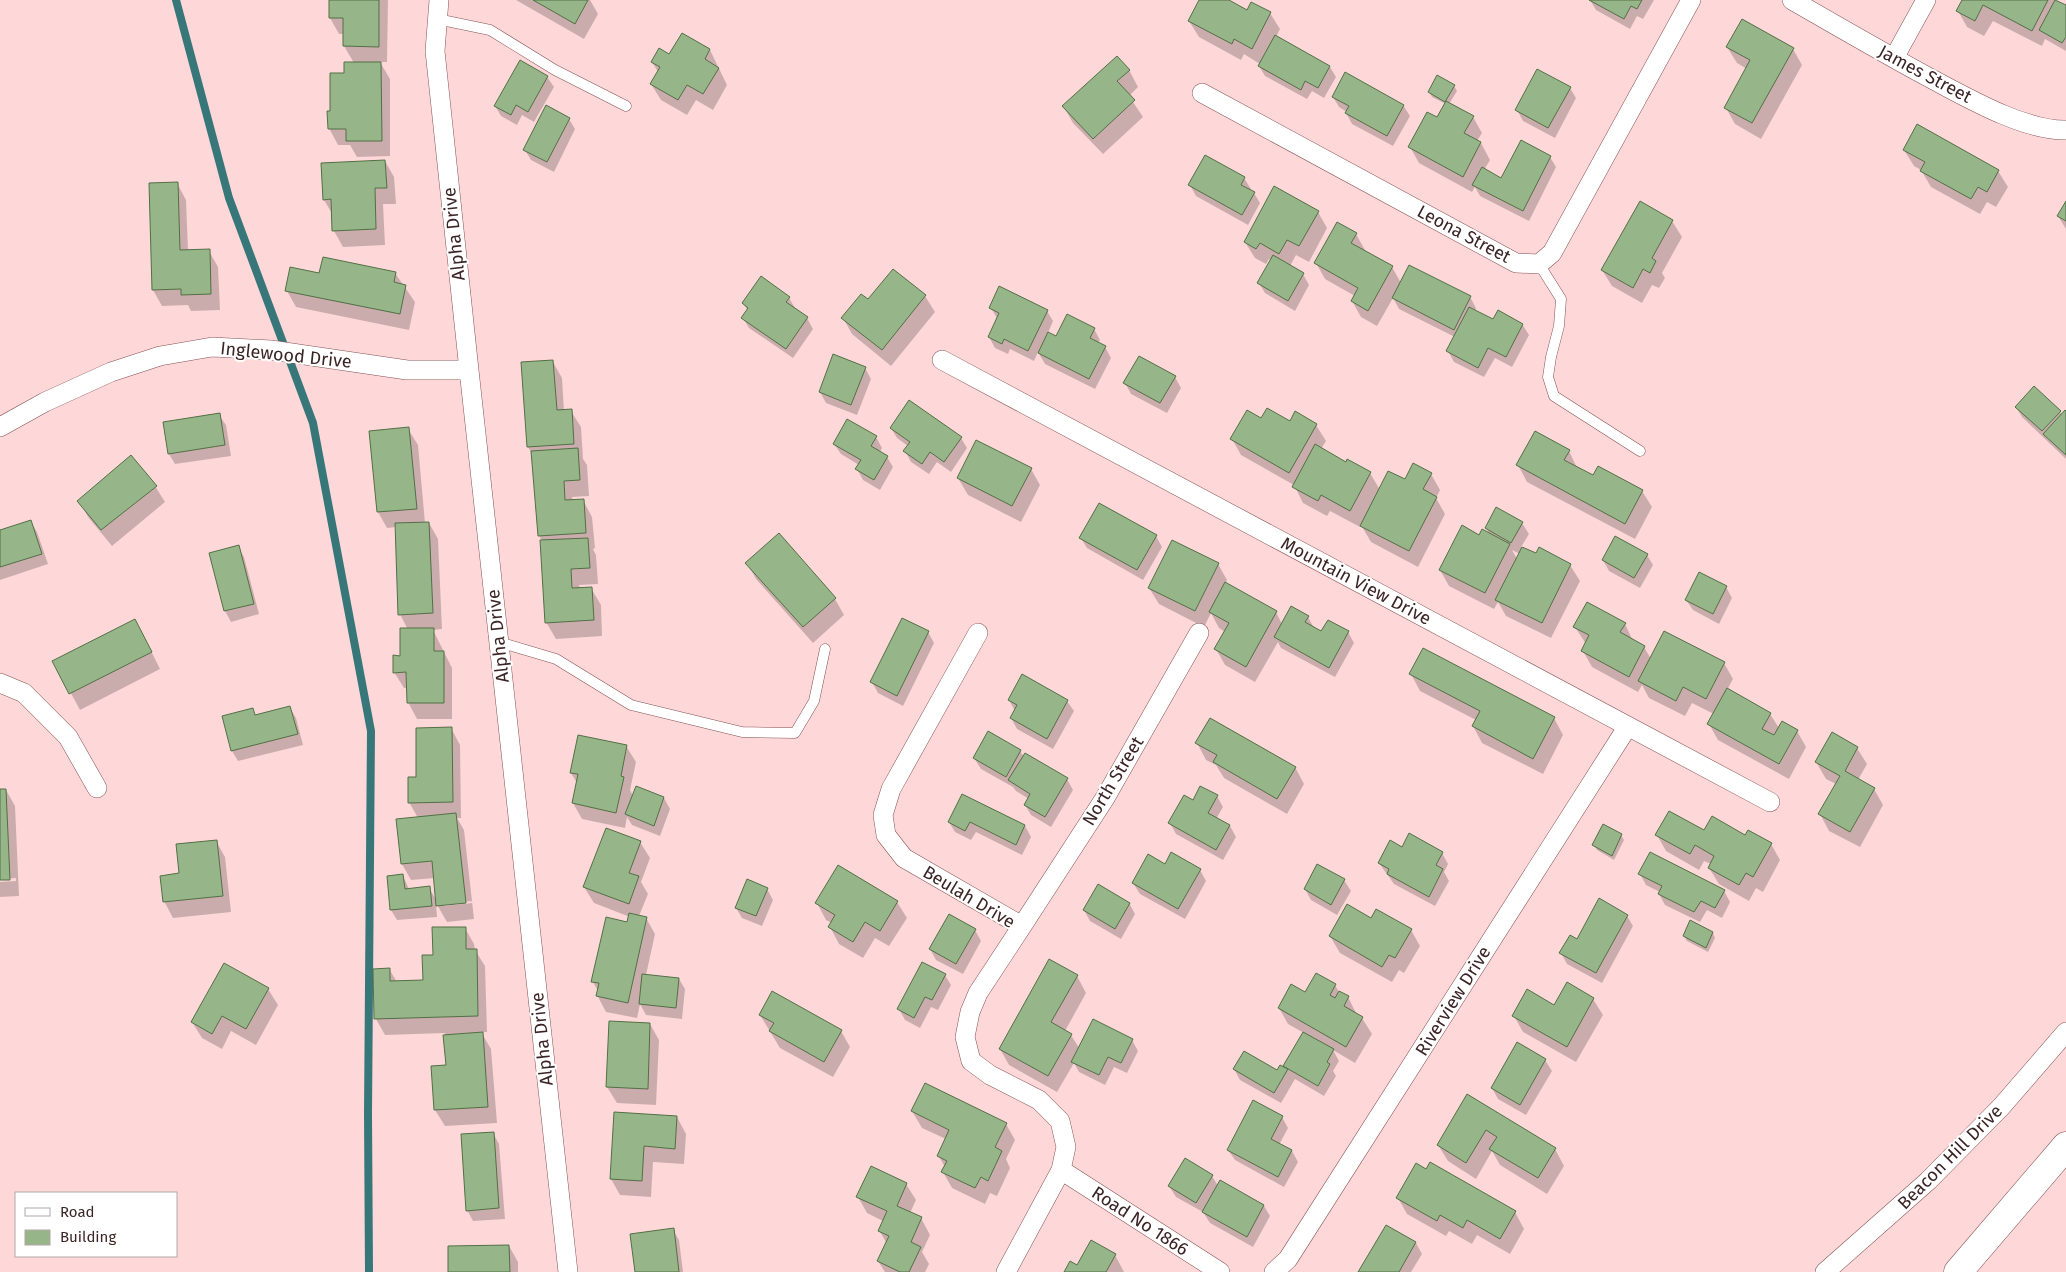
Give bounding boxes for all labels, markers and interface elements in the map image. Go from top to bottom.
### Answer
street label: James Street [1875,40,1976,108]
street label: Alpha Drive [438,186,470,282]
street label: Leona Street [1413,200,1515,268]
street label: Inglewood Drive [219,337,353,373]
street label: Mountain View Drive [1277,532,1435,630]
street label: Alpha Drive [482,588,514,684]
street label: North Street [1078,732,1149,830]
street label: Beulah Drive [919,861,1019,933]
street label: Riverview Drive [1411,942,1495,1060]
street label: Alpha Drive [526,991,558,1087]
street label: Beacon Hill Drive [1893,1100,2007,1214]
street label: Road No 1866 [1088,1182,1192,1260]
legend [15,1192,178,1257]
text: Road [60,1203,95,1221]
text: Building [60,1228,116,1246]

